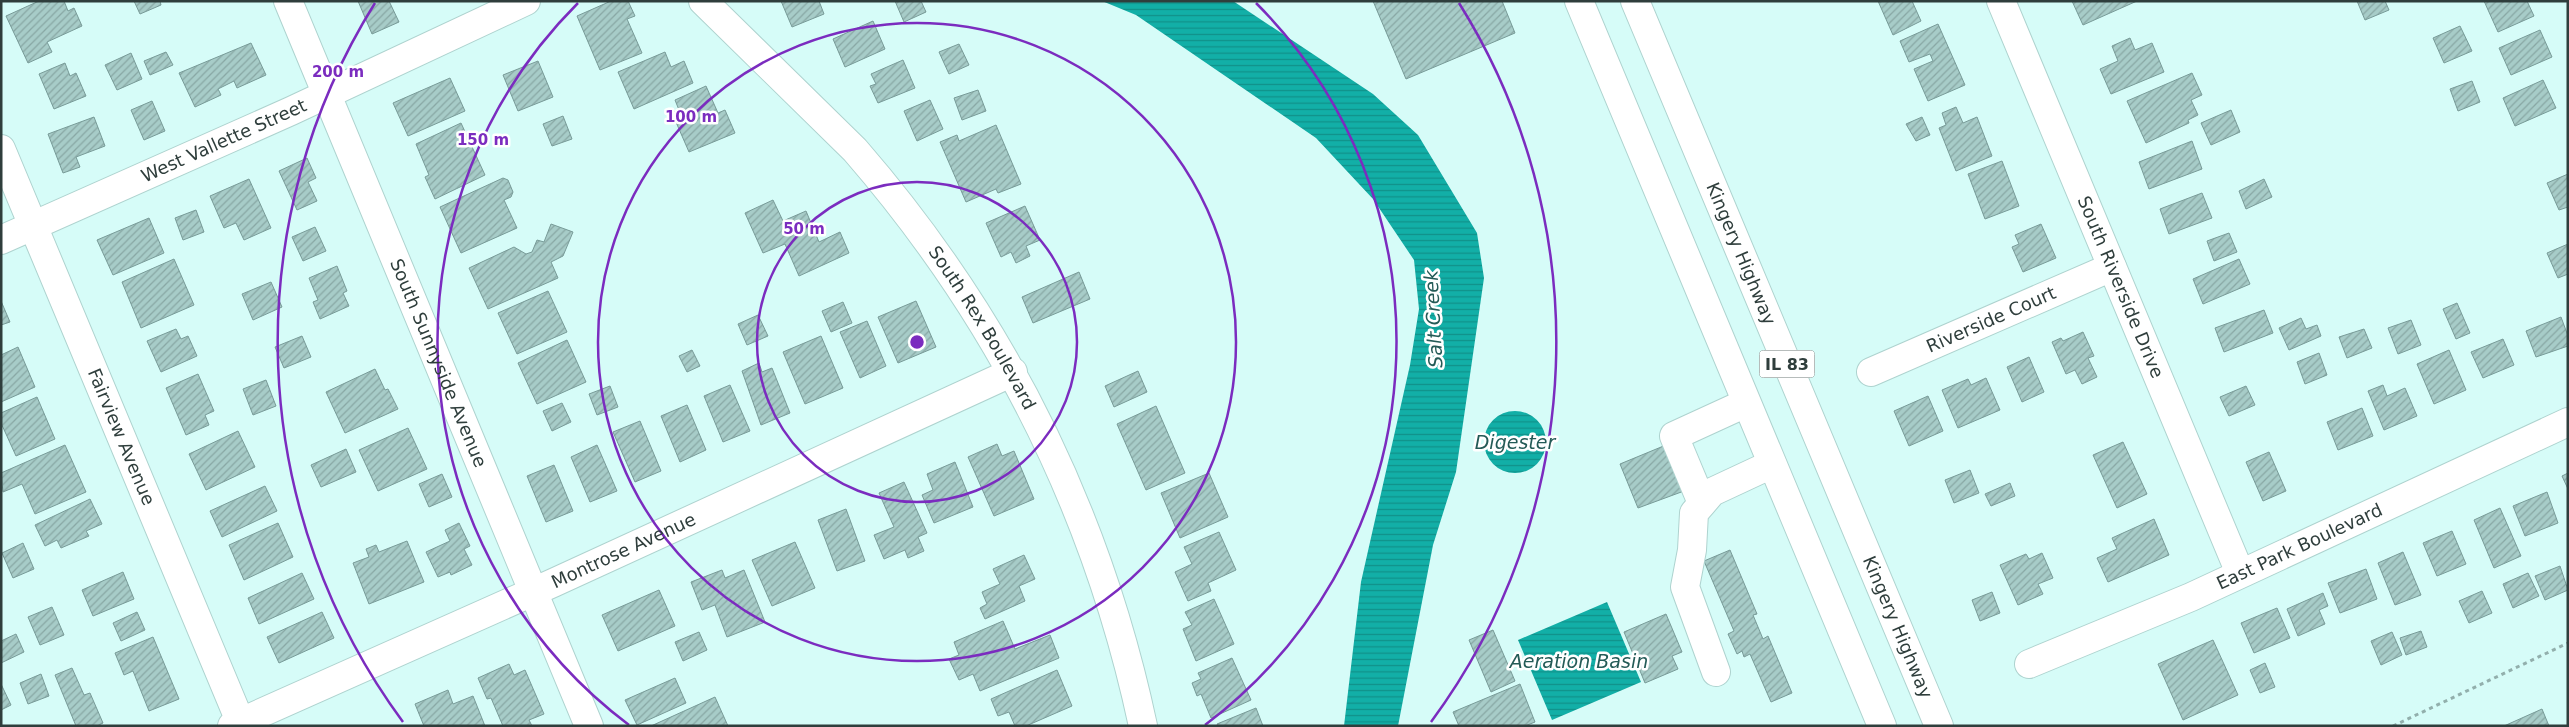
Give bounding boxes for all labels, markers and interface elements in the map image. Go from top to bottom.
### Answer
text: 200 m [312,63,364,81]
street label: West Vallette Street [138,94,310,186]
text: 100 m [665,108,717,126]
text: 150 m [457,131,509,149]
street label: Kingery Highway [1702,179,1781,328]
street label: South Riverside Drive [2074,193,2168,381]
text: 50 m [783,220,825,238]
street label: South Rex Boulevard [924,242,1040,413]
street label: South Sunnyside Avenue [386,255,491,470]
water label: Salt Creek [1419,269,1447,368]
street label: Riverside Court [1923,282,2059,357]
centre of rings [908,333,926,351]
road number: IL 83 [1760,350,1814,378]
street label: Fairview Avenue [84,365,160,508]
water label: Digester [1475,431,1556,453]
street label: East Park Boulevard [2213,499,2386,594]
street label: Montrose Avenue [548,508,699,592]
street label: Kingery Highway [1859,553,1937,702]
water label: Aeration Basin [1508,650,1648,672]

